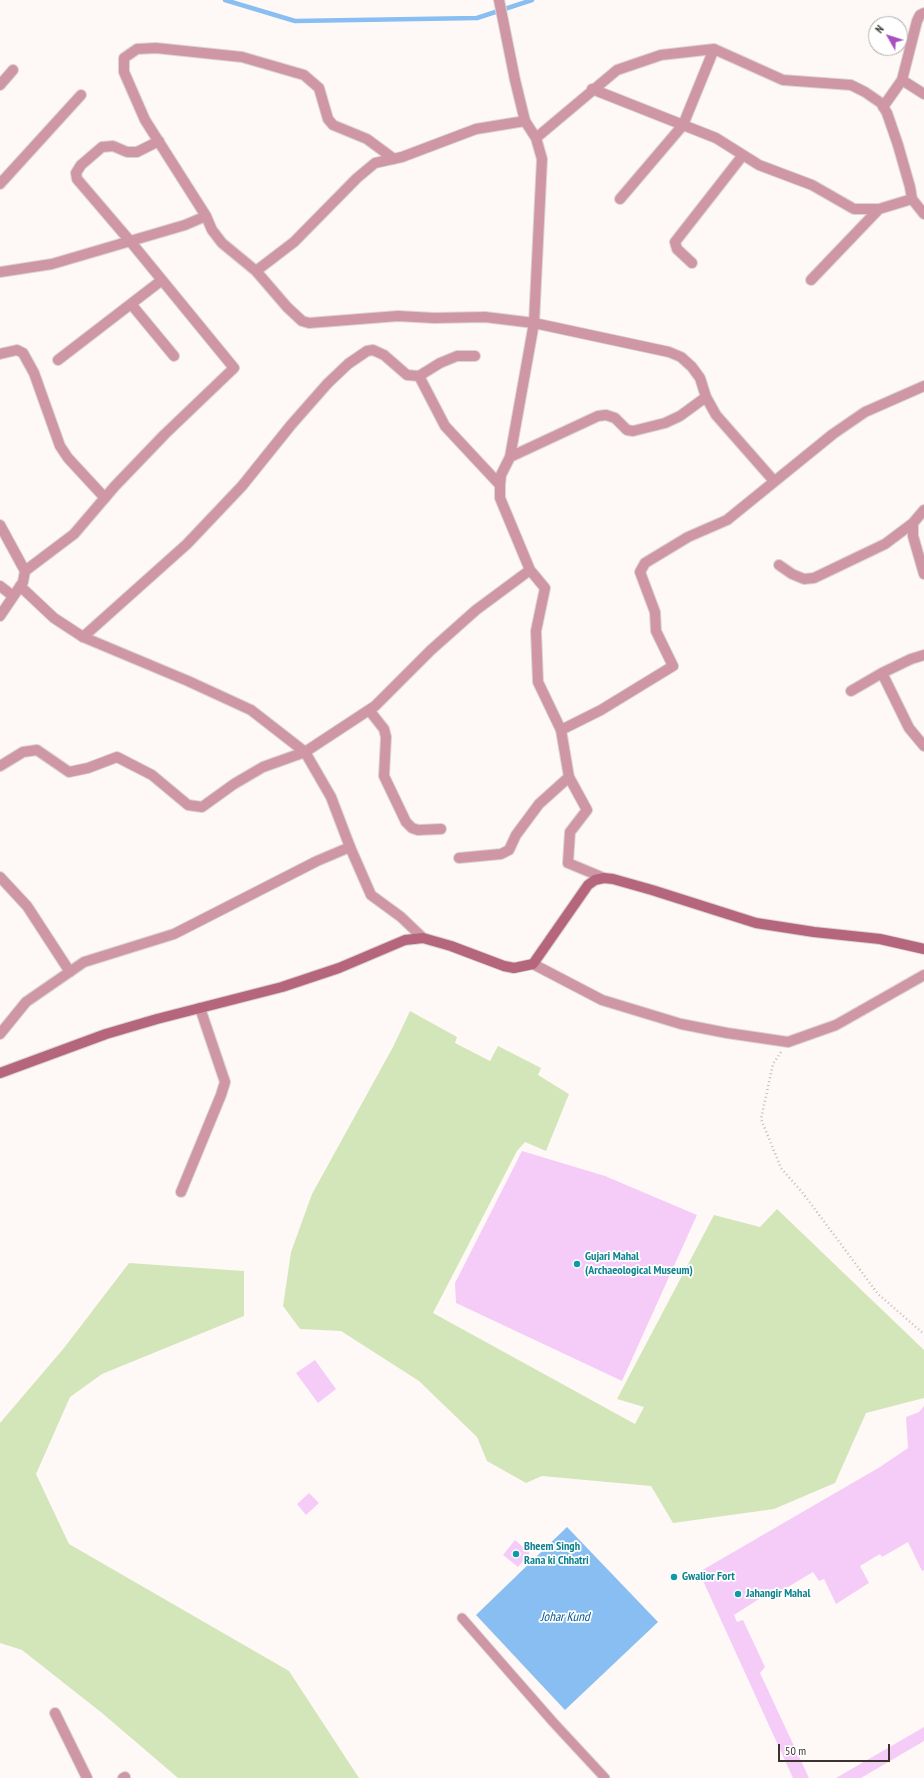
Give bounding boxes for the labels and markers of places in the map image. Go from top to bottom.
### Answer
place label: Gujari Mahal (Archaeological Museum) [585,1250,693,1278]
marker: Gujari Mahal (Archaeological Museum) [572,1259,582,1269]
place label: Bheem Singh Rana ki Chhatri [524,1540,589,1568]
marker: Bheem Singh Rana ki Chhatri [511,1549,521,1559]
place label: Gwalior Fort [682,1570,735,1584]
marker: Gwalior Fort [669,1572,679,1582]
place label: Jahangir Mahal [746,1587,810,1601]
marker: Jahangir Mahal [733,1589,743,1599]

